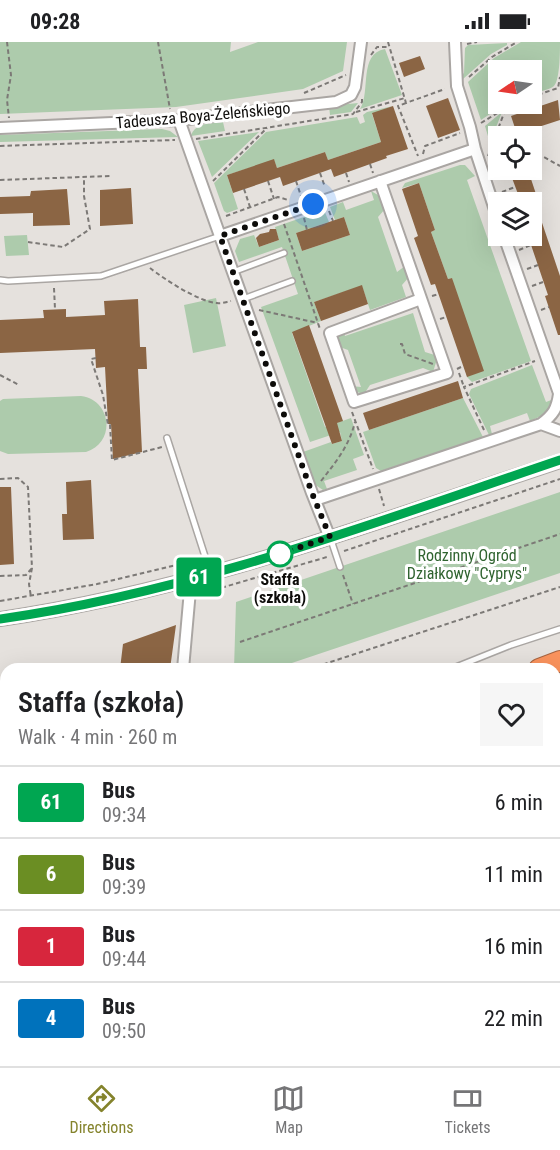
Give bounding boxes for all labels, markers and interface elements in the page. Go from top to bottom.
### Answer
text: 09:28 [30,9,81,34]
north arrow [488,60,542,114]
map controls [488,60,542,246]
street label: Tadeusza Boya-Żeleńskiego [115,98,291,133]
button: locate [488,126,542,180]
your location [298,189,328,219]
button: layers [488,192,542,246]
marker: Staffa (szkoła) [267,541,293,567]
park label: Rodzinny Ogród Działkowy "Cyprys" [407,546,527,583]
line badge: 61 [172,558,226,596]
text: 61 [188,565,210,589]
place label: Staffa (szkoła) [254,570,306,607]
button: heart [480,683,543,746]
text: Staffa (szkoła) [18,686,184,719]
text: Walk · 4 min · 260 m [18,725,177,749]
text: Bus [102,778,135,803]
text: 61 [40,790,62,814]
text: 6 min [495,790,543,815]
text: 09:34 [102,803,146,827]
text: Bus [102,850,135,875]
text: 6 [46,862,56,886]
text: 11 min [484,862,543,887]
text: 09:39 [102,875,146,899]
text: Bus [102,922,135,947]
text: 1 [46,934,56,958]
text: 16 min [484,934,543,959]
text: 09:44 [102,947,146,971]
text: Bus [102,994,135,1019]
text: 4 [46,1006,56,1030]
text: 22 min [484,1006,543,1031]
text: 09:50 [102,1019,146,1043]
tab: Directions [70,1082,133,1137]
tab: Map [272,1082,305,1137]
tab: Tickets [444,1082,490,1137]

